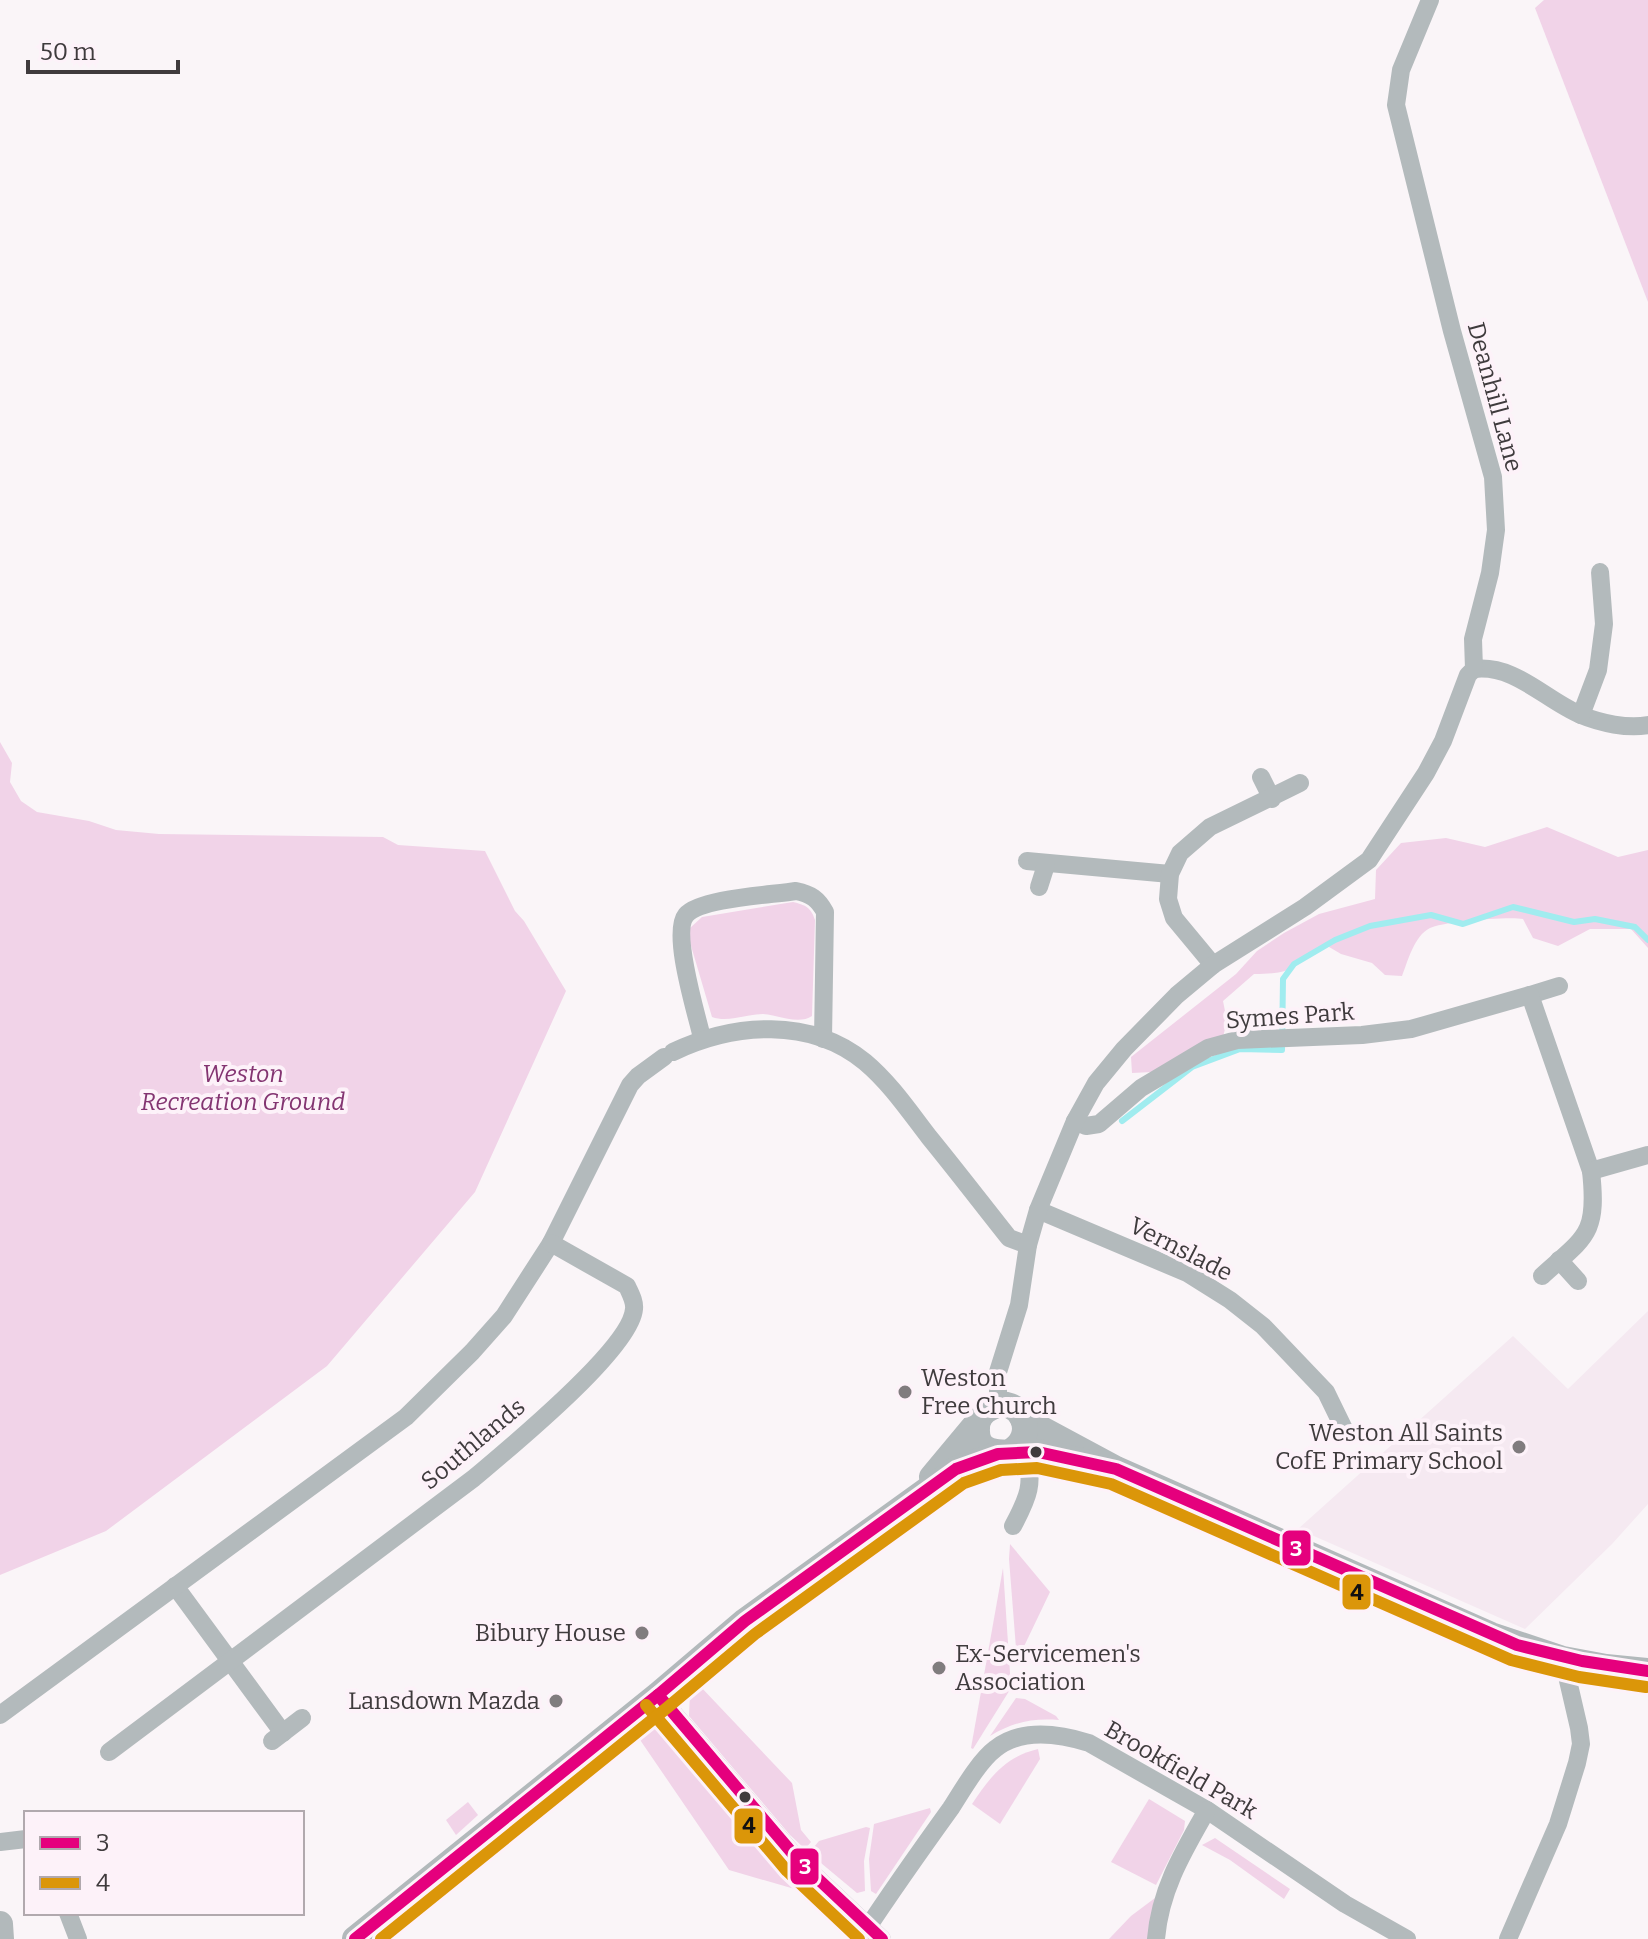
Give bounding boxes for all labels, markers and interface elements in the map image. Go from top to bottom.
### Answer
scale bar [28,24,178,74]
text: 50 m [40,38,96,66]
street label: Deanhill Lane [1462,319,1528,475]
street label: Symes Park [1225,998,1356,1034]
park label: Weston Recreation Ground [141,1060,345,1116]
street label: Vernslade [1125,1211,1237,1287]
place label: Weston Free Church [921,1364,1057,1420]
marker: Weston Free Church [896,1383,914,1401]
street label: Southlands [415,1393,531,1495]
place label: Weston All Saints CofE Primary School [1275,1419,1503,1475]
marker: Weston All Saints CofE Primary School [1510,1438,1528,1456]
unlabelled marker [1028,1444,1044,1460]
line badge: 3 [1281,1529,1312,1567]
text: 3 [1290,1535,1302,1562]
line badge: 4 [1341,1573,1372,1611]
text: 4 [1350,1579,1364,1606]
place label: Bibury House [475,1619,626,1647]
marker: Bibury House [633,1624,651,1642]
place label: Ex-Servicemen's Association [955,1640,1141,1696]
marker: Ex-Servicemen's Association [930,1659,948,1677]
place label: Lansdown Mazda [348,1687,540,1715]
marker: Lansdown Mazda [547,1692,565,1710]
street label: Brookfield Park [1100,1715,1263,1825]
unlabelled marker [737,1789,753,1805]
line badge: 4 [733,1807,764,1845]
legend [24,1811,304,1915]
text: 4 [742,1812,756,1839]
text: 3 [96,1829,110,1857]
line badge: 3 [789,1847,820,1886]
text: 3 [799,1853,811,1880]
text: 4 [96,1869,110,1897]

